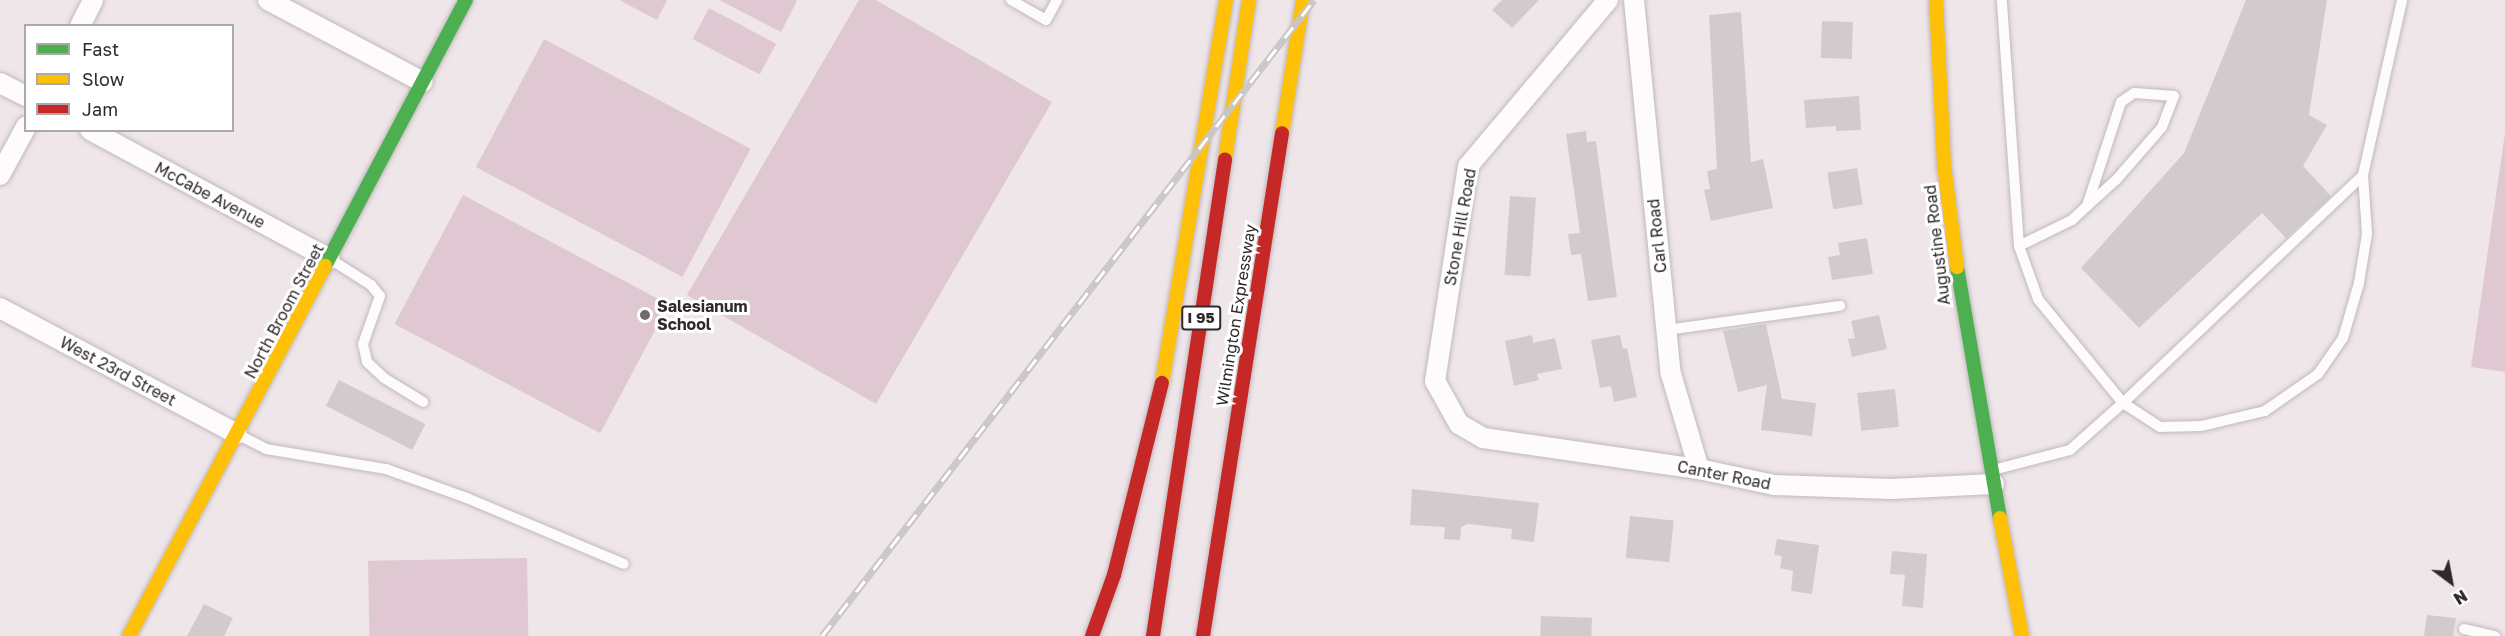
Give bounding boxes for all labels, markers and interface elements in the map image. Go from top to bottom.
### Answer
legend [24,24,234,132]
text: Fast [82,38,119,60]
text: Slow [82,68,124,90]
text: Jam [82,98,118,120]
street label: McCabe Avenue [152,158,268,232]
street label: Stone Hill Road [1440,167,1480,287]
street label: Augustine Road [1920,184,1954,306]
street label: Carl Road [1644,198,1670,274]
street label: Wilmington Expressway [1212,223,1260,407]
street label: North Broom Street [240,240,328,382]
place label: Salesianum School [657,296,748,334]
road number: I 95 [1180,306,1222,330]
marker: Salesianum School [638,308,652,322]
street label: West 23rd Street [57,332,179,410]
street label: Canter Road [1676,457,1772,493]
north arrow [2421,552,2481,612]
text: N [2450,586,2471,609]

